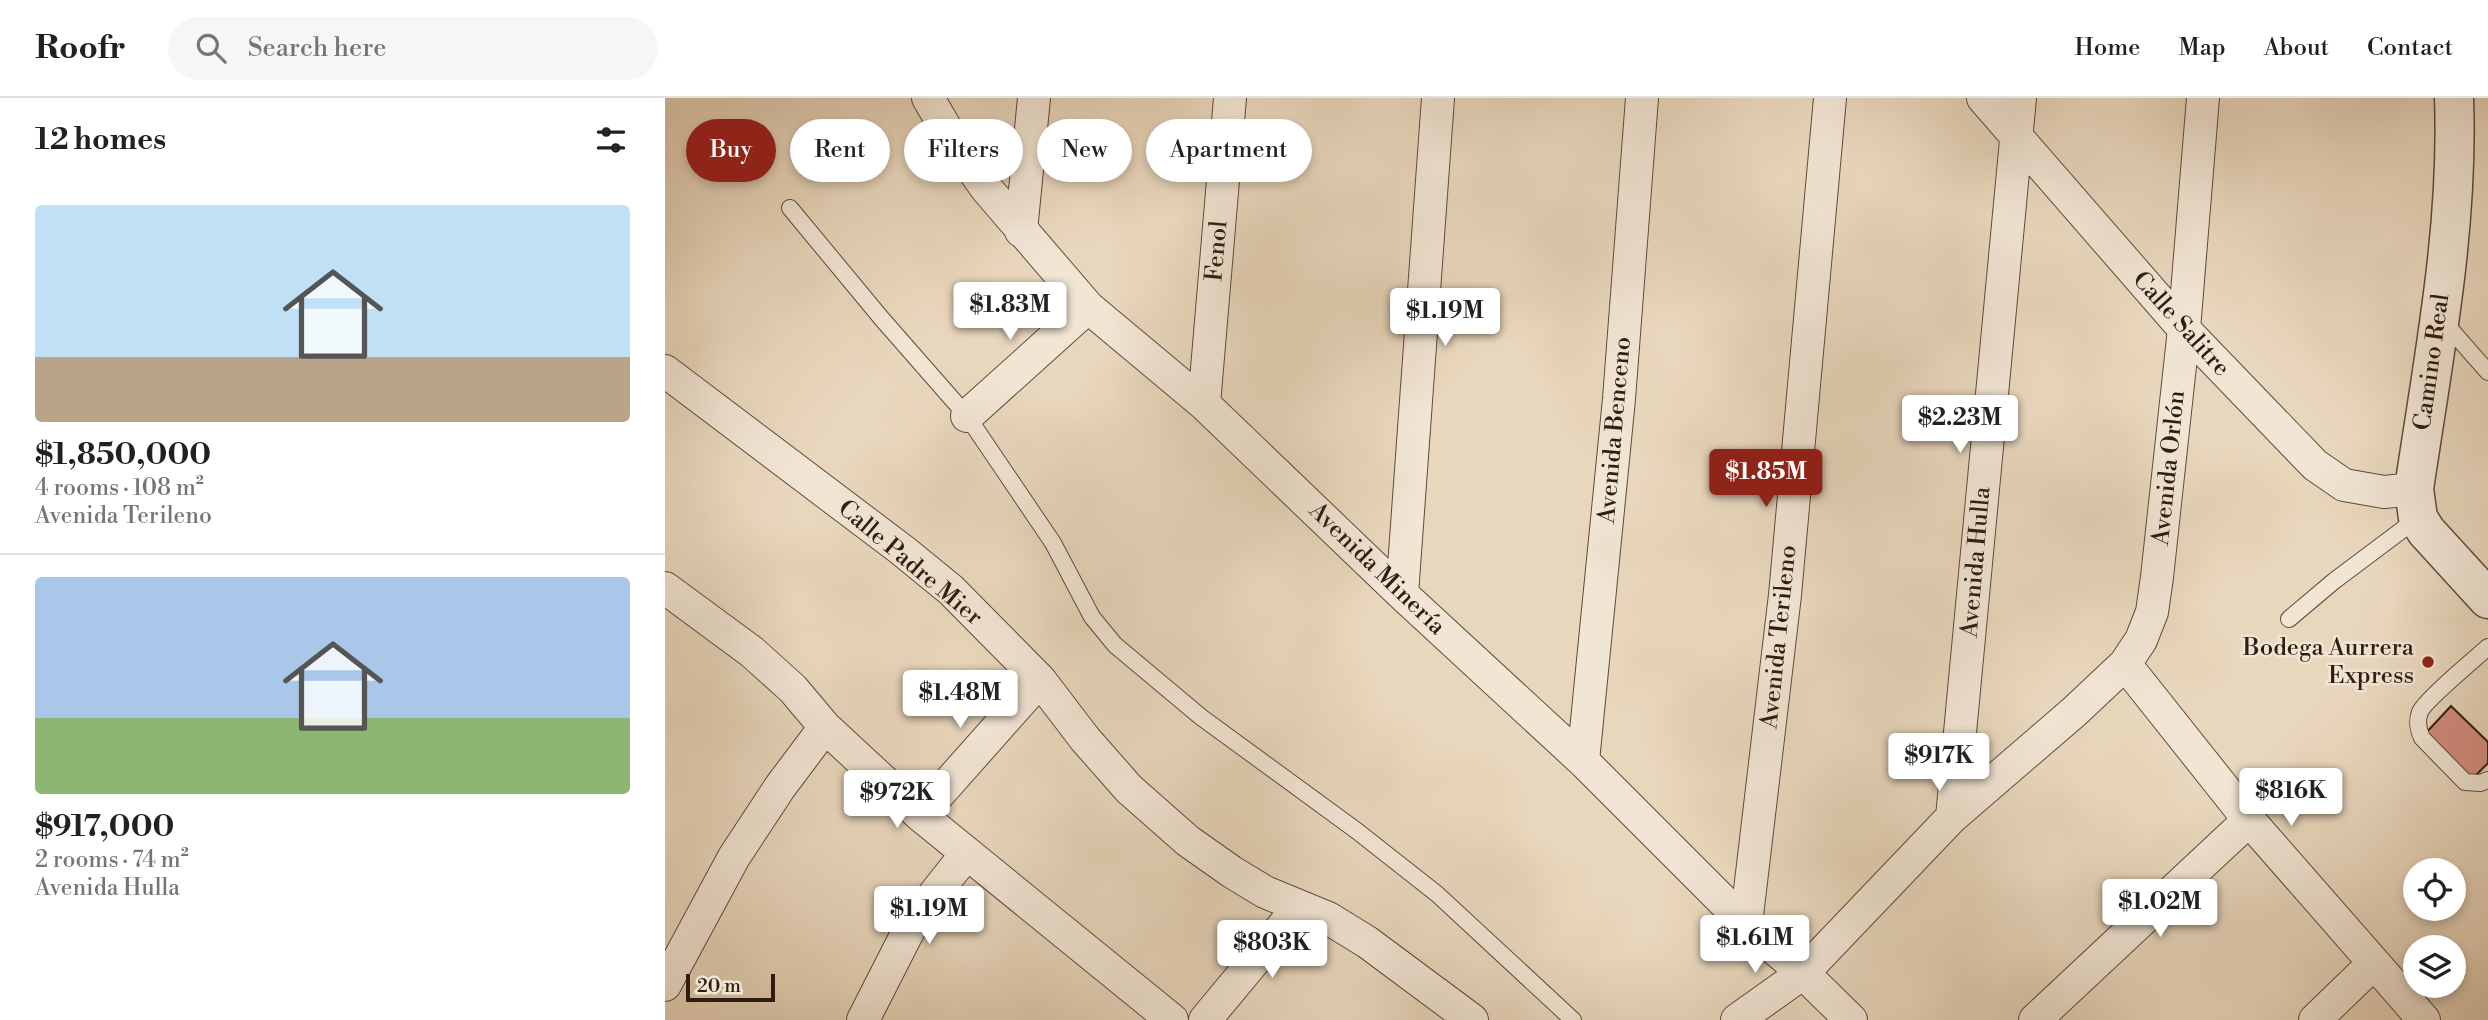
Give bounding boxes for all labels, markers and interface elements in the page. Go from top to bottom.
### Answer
search box [168,17,658,80]
text: Roofr [35,28,126,69]
icon: search [192,29,230,67]
text: Search here [248,32,386,64]
text: Home [2075,33,2140,63]
text: Map [2178,33,2226,63]
text: About [2264,33,2329,63]
text: Contact [2367,33,2453,63]
chip: Buy [686,119,776,182]
chip: Rent [790,119,890,182]
chip: Filters [904,119,1023,182]
chip: New [1037,119,1132,182]
chip: Apartment [1146,119,1312,182]
text: 12 homes [35,121,166,159]
icon: filters [592,121,630,159]
street label: Fenol [1199,219,1235,283]
icon: home [270,251,396,377]
street label: Calle Salitre [2126,265,2236,383]
pin: $1.83M [953,282,1067,342]
pin: $1.19M [1388,288,1502,348]
text: $1.83M [969,291,1051,319]
street label: Camino Real [2408,292,2456,432]
text: $1.19M [1406,297,1484,325]
street label: Avenida Benceno [1592,335,1638,526]
street label: Avenida Orlón [2146,389,2192,548]
pin: $2.23M [1903,396,2017,455]
text: $2.23M [1918,404,2002,432]
text: $1,850,000 [35,436,211,474]
pin: $1.85M [1709,450,1823,509]
text: $1.85M [1725,458,1807,486]
text: 4 rooms · 108 m² [35,474,204,502]
street label: Avenida Hulla [1954,485,1998,640]
street label: Calle Padre Mier [832,494,988,632]
street label: Avenida Minería [1302,496,1452,642]
text: Avenida Terileno [35,502,212,530]
street label: Avenida Terileno [1754,544,1804,731]
icon: home [270,623,396,749]
place label: Bodega Aurrera Express [2242,633,2415,691]
marker: Bodega Aurrera Express [2420,654,2436,670]
pin: $1.48M [903,670,1017,730]
text: $1.48M [919,679,1001,707]
pin: $917K [1890,734,1988,793]
text: $917K [1904,742,1974,770]
pin: $816K [2242,768,2340,828]
pin: $972K [848,770,946,830]
text: $816K [2255,777,2327,805]
text: $972K [860,779,934,807]
text: $917,000 [35,808,174,846]
text: 2 rooms · 74 m² [35,846,189,874]
map controls [2403,858,2466,998]
button: locate [2403,858,2466,921]
text: Avenida Hulla [35,874,180,902]
pin: $1.02M [2103,880,2217,939]
pin: $1.19M [872,886,986,946]
text: $1.02M [2118,888,2202,916]
text: $1.19M [890,895,968,923]
pin: $1.61M [1698,916,1812,975]
pin: $803K [1223,920,1321,980]
text: $1.61M [1716,924,1794,952]
text: $803K [1233,929,1311,957]
button: layers [2403,935,2466,998]
scale bar [686,971,775,1003]
text: 20 m [697,974,741,998]

